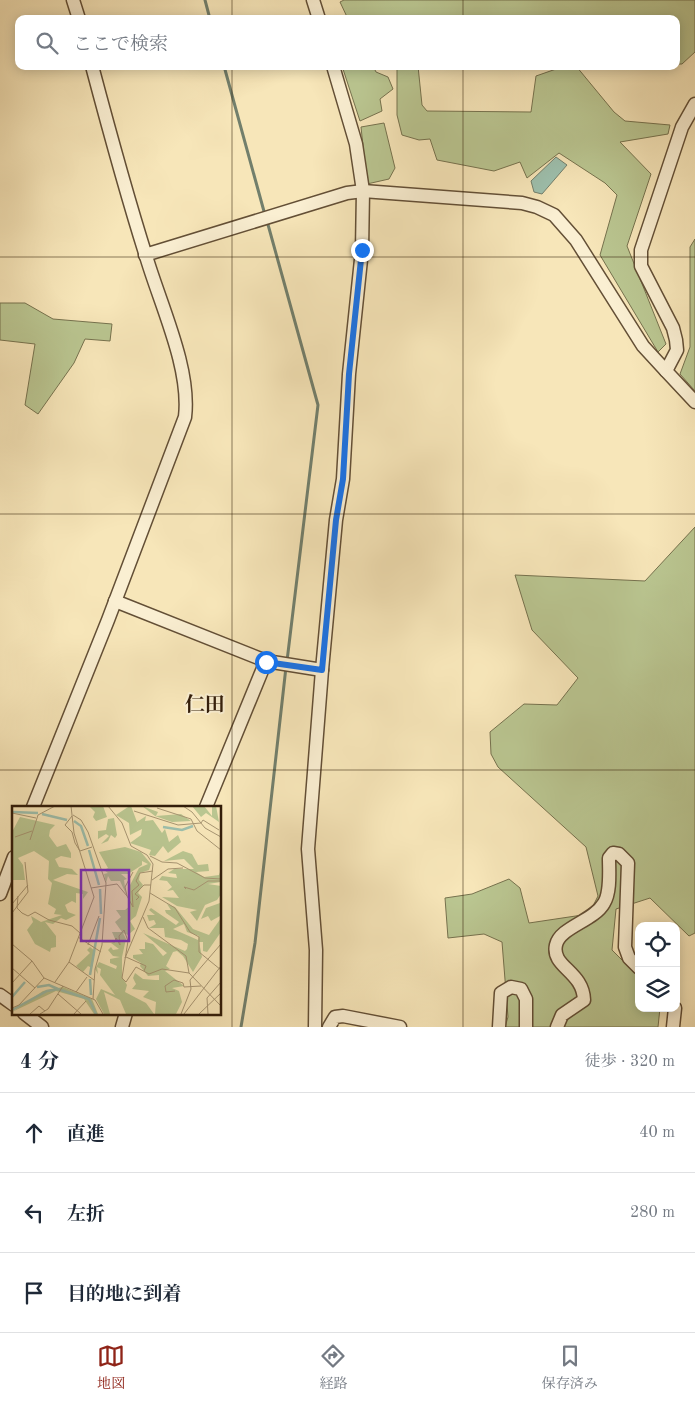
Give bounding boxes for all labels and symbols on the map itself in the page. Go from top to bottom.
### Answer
route end [351,239,374,262]
route start [255,651,278,674]
district label: 仁田 [185,694,225,716]
inset map [12,806,221,1014]

